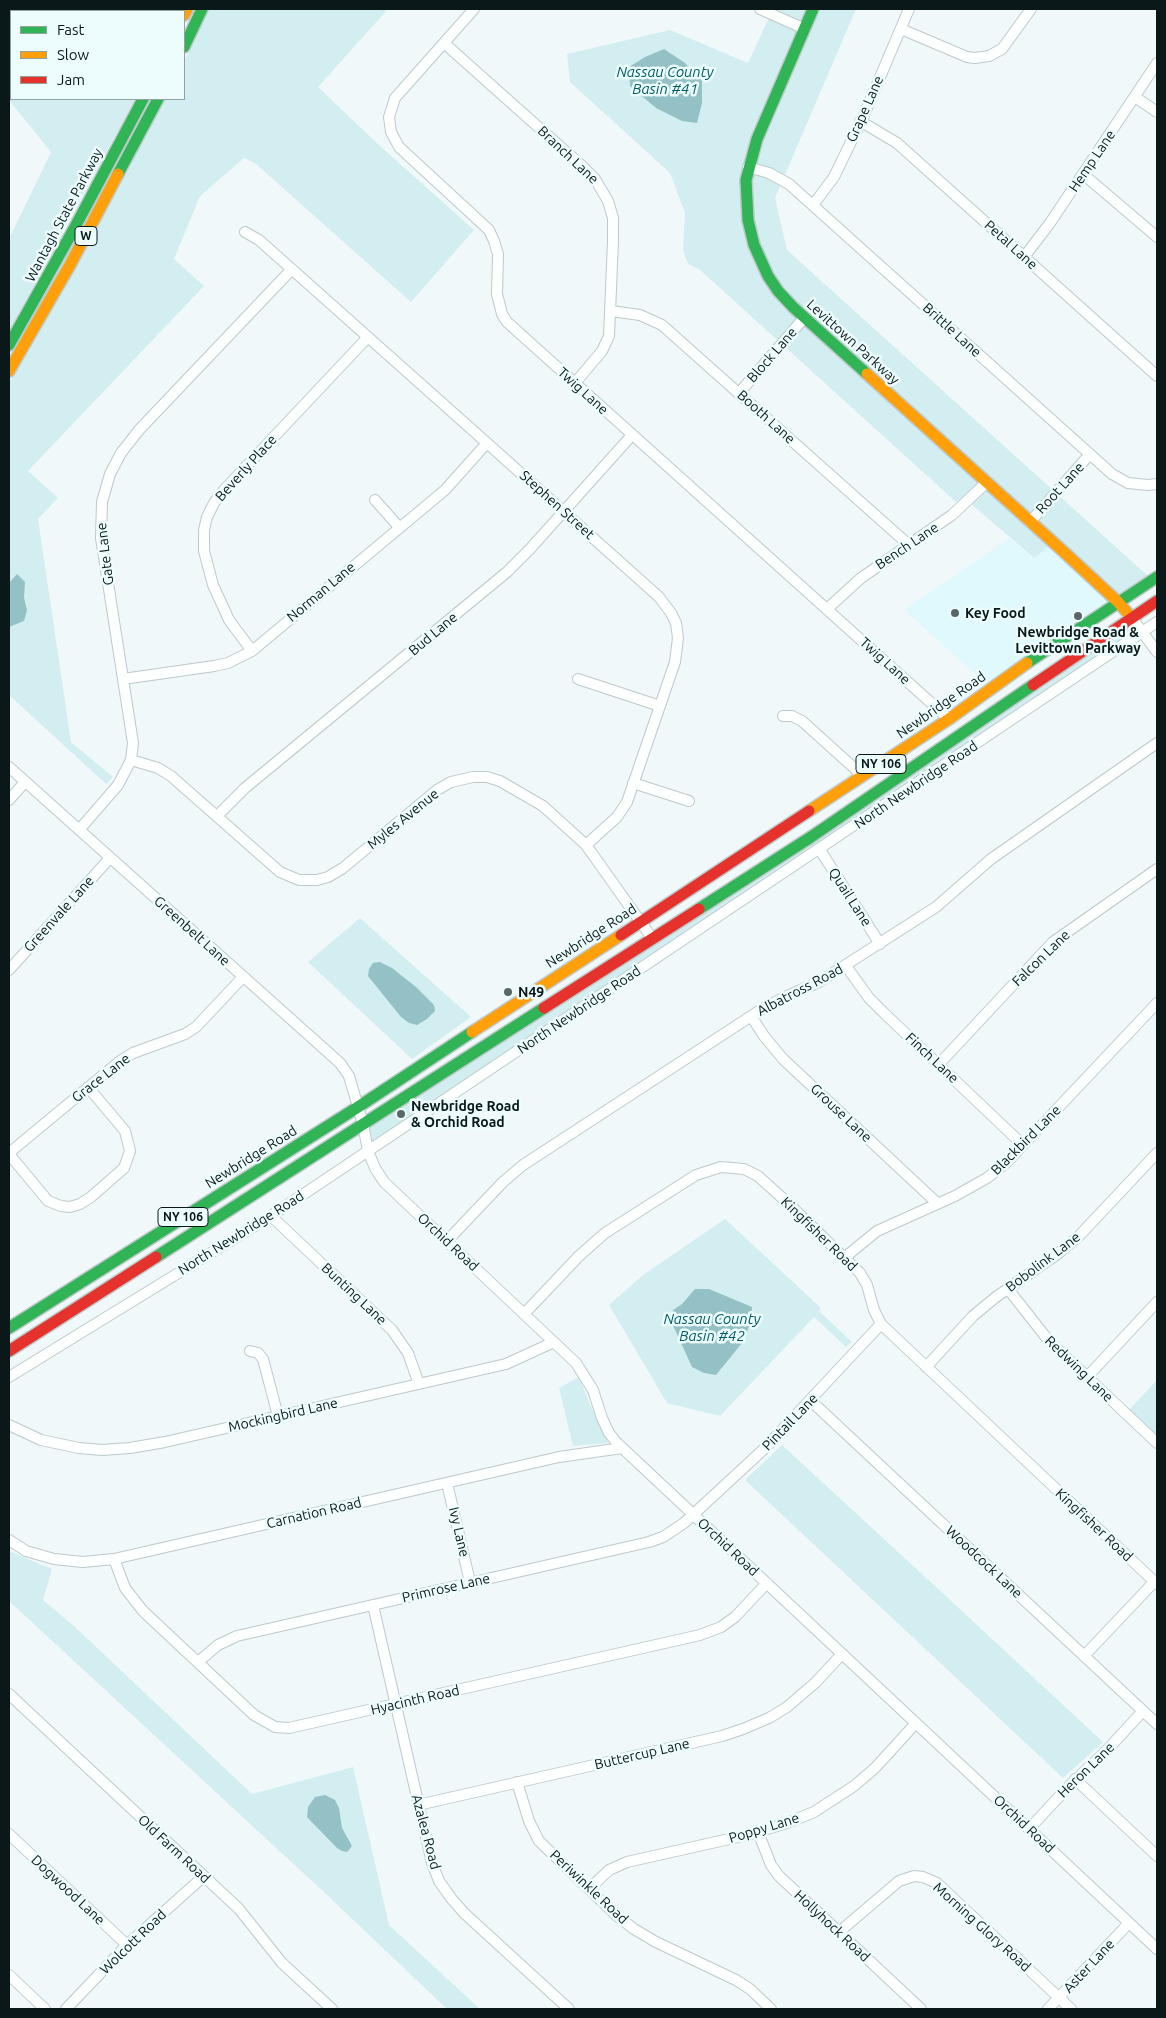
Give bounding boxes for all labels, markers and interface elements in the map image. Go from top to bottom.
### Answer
legend [10,10,185,100]
text: Fast [57,21,84,38]
text: Slow [57,46,89,63]
water label: Nassau County Basin #41 [616,63,714,98]
text: Jam [57,71,85,88]
street label: Grape Lane [843,73,887,145]
street label: Branch Lane [534,123,602,187]
street label: Hemp Lane [1065,127,1119,195]
street label: Wantagh State Parkway [22,145,106,285]
street label: Petal Lane [981,217,1041,273]
road number: W [75,227,97,246]
street label: Levittown Parkway [803,296,903,388]
street label: Brittle Lane [919,299,985,361]
street label: Block Lane [743,324,801,386]
street label: Twig Lane [554,364,612,418]
street label: Booth Lane [734,387,798,447]
street label: Beverly Place [212,431,280,505]
street label: Root Lane [1032,459,1088,517]
street label: Stephen Street [516,467,598,543]
street label: Bench Lane [872,519,942,573]
street label: Gate Lane [93,522,117,586]
street label: Norman Lane [283,559,359,625]
place label: Key Food [965,605,1026,621]
marker: Key Food [949,607,961,619]
street label: Bud Lane [405,609,461,659]
marker: Newbridge Road & Levittown Parkway [1072,610,1084,622]
place label: Newbridge Road & Levittown Parkway [1015,624,1141,656]
street label: Twig Lane [856,634,914,688]
street label: Newbridge Road [893,668,989,742]
street label: North Newbridge Road [851,737,981,833]
road number: NY 106 [856,754,906,774]
street label: Myles Avenue [364,785,442,853]
street label: Quail Lane [825,865,875,929]
street label: Greenvale Lane [20,872,98,956]
street label: Greenbelt Lane [151,893,233,969]
street label: Newbridge Road [542,900,640,972]
street label: Falcon Lane [1009,926,1073,990]
street label: Albatross Road [754,960,846,1020]
street label: North Newbridge Road [514,962,644,1058]
place label: N49 [518,984,544,1000]
marker: N49 [502,986,514,998]
street label: Finch Lane [902,1029,962,1087]
street label: Grace Lane [69,1050,133,1106]
street label: Grouse Lane [807,1080,875,1146]
place label: Newbridge Road & Orchid Road [411,1098,520,1130]
street label: Blackbird Lane [988,1102,1064,1178]
marker: Newbridge Road & Orchid Road [395,1108,407,1120]
street label: Newbridge Road [202,1122,300,1192]
street label: North Newbridge Road [175,1187,307,1279]
street label: Kingfisher Road [777,1193,861,1275]
road number: NY 106 [158,1208,208,1226]
street label: Orchid Road [414,1209,482,1275]
street label: Bobolink Lane [1002,1229,1084,1295]
street label: Bunting Lane [318,1260,390,1328]
water label: Nassau County Basin #42 [663,1310,761,1345]
street label: Redwing Lane [1041,1332,1117,1406]
street label: Pintail Lane [759,1390,821,1454]
street label: Mockingbird Lane [227,1394,339,1436]
street label: Kingfisher Road [1052,1485,1136,1565]
street label: Carnation Road [265,1494,363,1532]
street label: Ivy Lane [445,1505,473,1559]
street label: Orchid Road [694,1514,762,1580]
street label: Woodcock Lane [942,1522,1026,1602]
street label: Primrose Lane [400,1570,492,1606]
street label: Hyacinth Road [369,1682,461,1718]
street label: Buttercup Lane [593,1735,691,1773]
street label: Heron Lane [1054,1739,1118,1801]
street label: Orchid Road [990,1791,1058,1857]
street label: Azalea Road [408,1793,444,1871]
street label: Poppy Lane [727,1809,801,1847]
street label: Old Farm Road [134,1811,214,1887]
street label: Periwinkle Road [546,1847,632,1927]
street label: Dogwood Lane [28,1852,108,1928]
street label: Morning Glory Road [930,1879,1034,1975]
street label: Hollyhock Road [791,1887,873,1965]
street label: Wolcott Road [96,1906,170,1978]
street label: Aster Lane [1060,1936,1118,1996]

